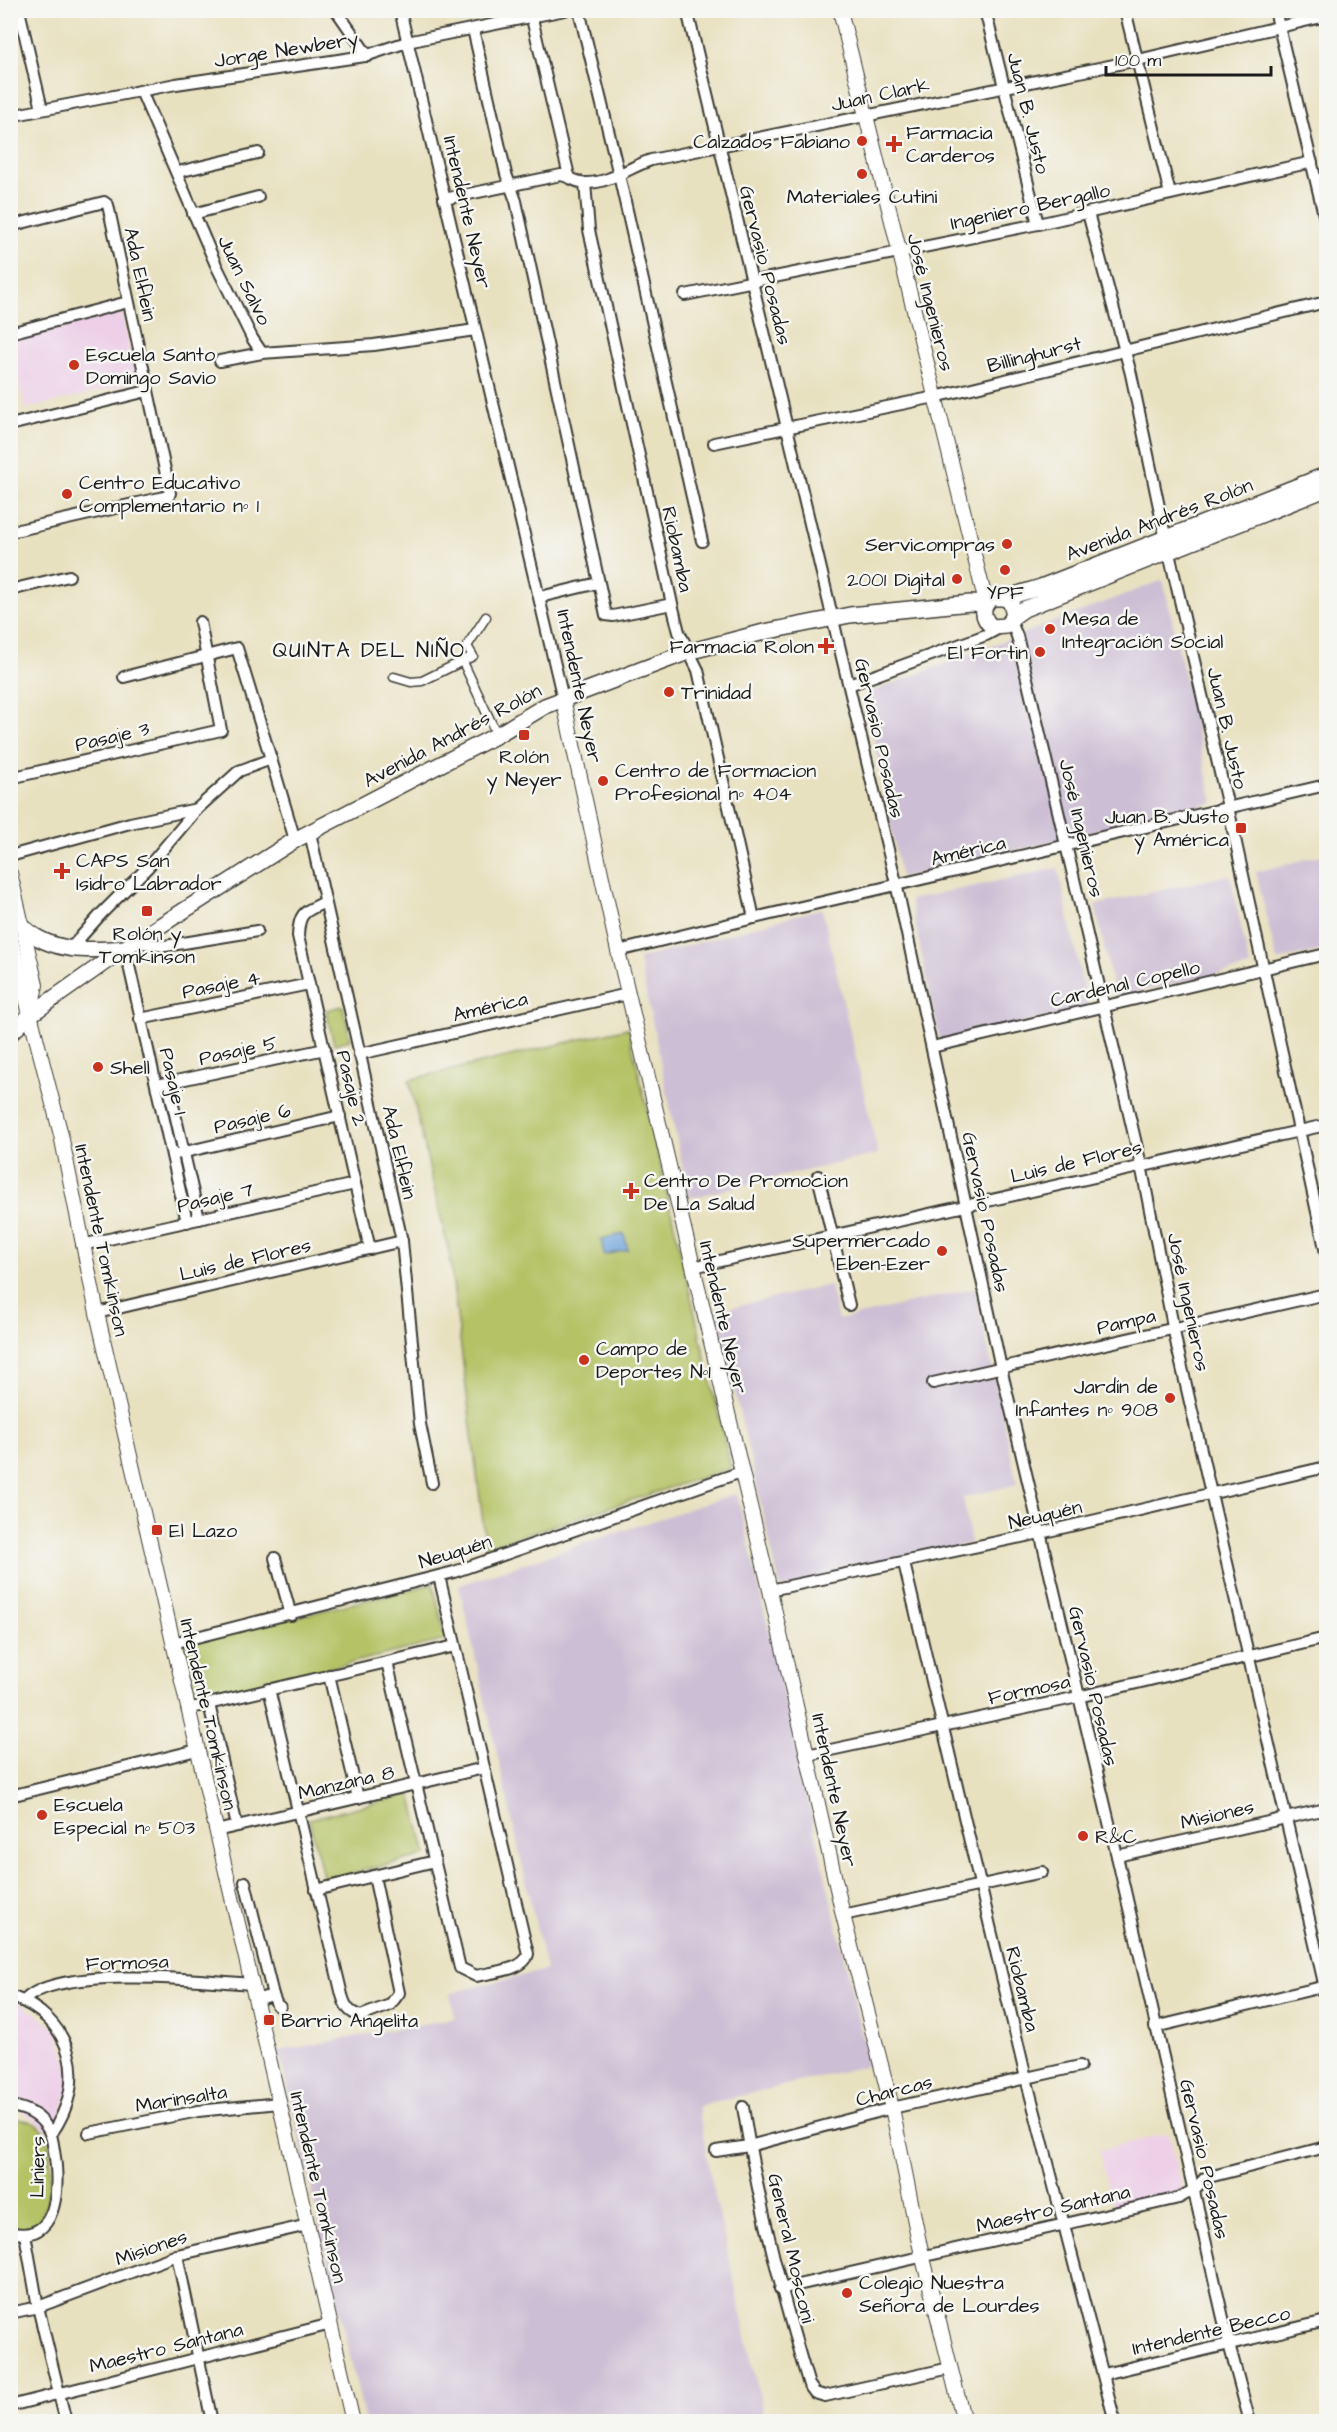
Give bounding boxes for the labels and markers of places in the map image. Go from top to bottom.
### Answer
place label: Farmacia Carderos [906,119,995,170]
place label: Calzados Fabiano [693,128,850,156]
marker: Calzados Fabiano [855,134,869,148]
marker: Farmacia Carderos [887,137,901,151]
marker: Materiales Cutini [855,167,869,181]
place label: Materiales Cutini [787,183,937,211]
place label: Escuela Santo Domingo Savio [86,341,216,393]
marker: Escuela Santo Domingo Savio [67,358,81,372]
place label: Centro Educativo Complementario nº 1 [79,469,259,520]
marker: Centro Educativo Complementario nº 1 [60,487,74,501]
place label: Servicompras [865,531,995,559]
marker: Servicompras [1000,537,1014,551]
marker: YPF [998,563,1012,577]
place label: 2001 Digital [847,566,945,595]
marker: 2001 Digital [950,572,964,586]
place label: YPF [986,579,1024,607]
place label: Mesa de Integración Social [1062,605,1224,657]
marker: Mesa de Integración Social [1043,622,1057,636]
place label: Farmacia Rolon [669,633,814,661]
marker: Farmacia Rolon [819,639,833,653]
place label: El Fortin [948,639,1028,667]
marker: El Fortin [1033,645,1047,659]
place label: Trinidad [681,679,751,707]
marker: Trinidad [662,685,676,699]
marker: Rolón y Neyer [517,728,531,742]
place label: Rolón y Neyer [486,743,562,795]
place label: Centro de Formacion Profesional nº 404 [615,757,816,808]
marker: Centro de Formacion Profesional nº 404 [596,774,610,788]
place label: Juan B. Justo y América [1105,803,1229,855]
marker: Juan B. Justo y América [1234,821,1248,835]
place label: CAPS San Isidro Labrador [76,847,222,898]
marker: CAPS San Isidro Labrador [53,862,71,880]
marker: Rolón y Tomkinson [140,904,154,918]
place label: Rolón y Tomkinson [99,920,195,971]
place label: Shell [110,1054,150,1082]
marker: Shell [91,1060,105,1074]
place label: Centro De Promocion De La Salud [644,1167,848,1218]
marker: Centro De Promocion De La Salud [622,1182,640,1200]
place label: Supermercado Eben-Ezer [792,1227,930,1278]
marker: Supermercado Eben-Ezer [935,1244,949,1258]
place label: Campo de Deportes Nº1 [596,1335,711,1386]
marker: Campo de Deportes Nº1 [577,1353,591,1367]
place label: Jardín de Infantes nº 908 [1016,1373,1158,1424]
marker: Jardín de Infantes nº 908 [1163,1391,1177,1405]
place label: El Lazo [169,1517,237,1545]
marker: El Lazo [150,1523,164,1537]
place label: Escuela Especial nº 503 [54,1791,195,1842]
marker: Escuela Especial nº 503 [35,1808,49,1822]
place label: R&C [1095,1823,1137,1851]
marker: R&C [1076,1829,1090,1843]
place label: Barrio Angelita [281,2007,418,2036]
marker: Barrio Angelita [262,2013,276,2027]
place label: Colegio Nuestra Señora de Lourdes [859,2269,1040,2320]
marker: Colegio Nuestra Señora de Lourdes [840,2286,854,2300]

